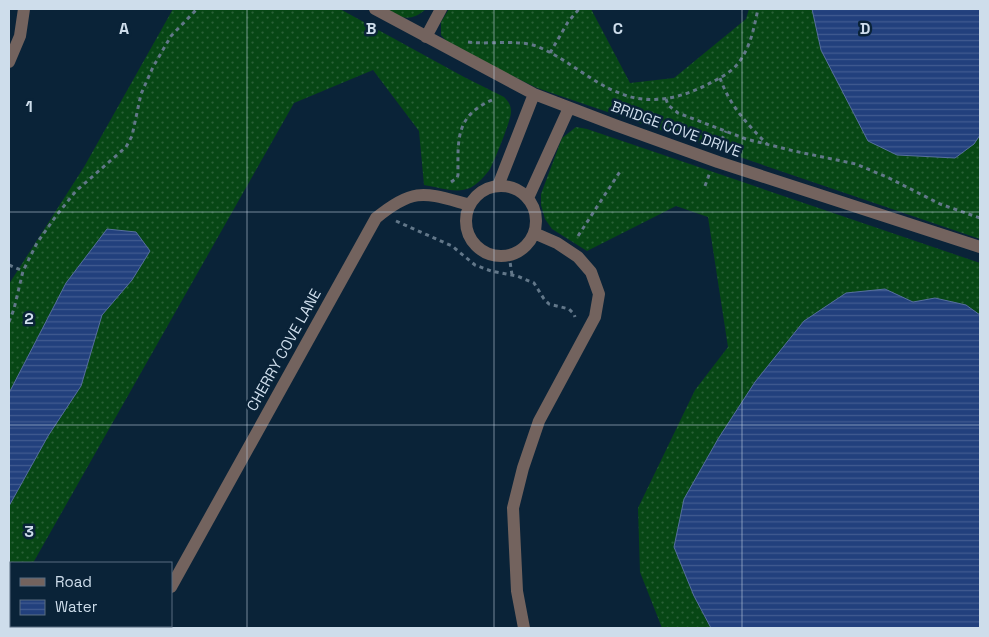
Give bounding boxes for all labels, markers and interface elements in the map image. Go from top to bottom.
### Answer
text: A [119,18,129,39]
text: B [366,18,376,39]
text: C [613,18,623,39]
text: D [860,18,870,39]
text: 1 [25,96,33,117]
street label: BRIDGE COVE DRIVE [609,96,744,161]
street label: CHERRY COVE LANE [242,285,325,414]
text: 2 [24,308,34,329]
text: 3 [24,521,34,542]
legend [10,562,172,627]
text: Road [55,572,92,591]
text: Water [55,597,98,616]

